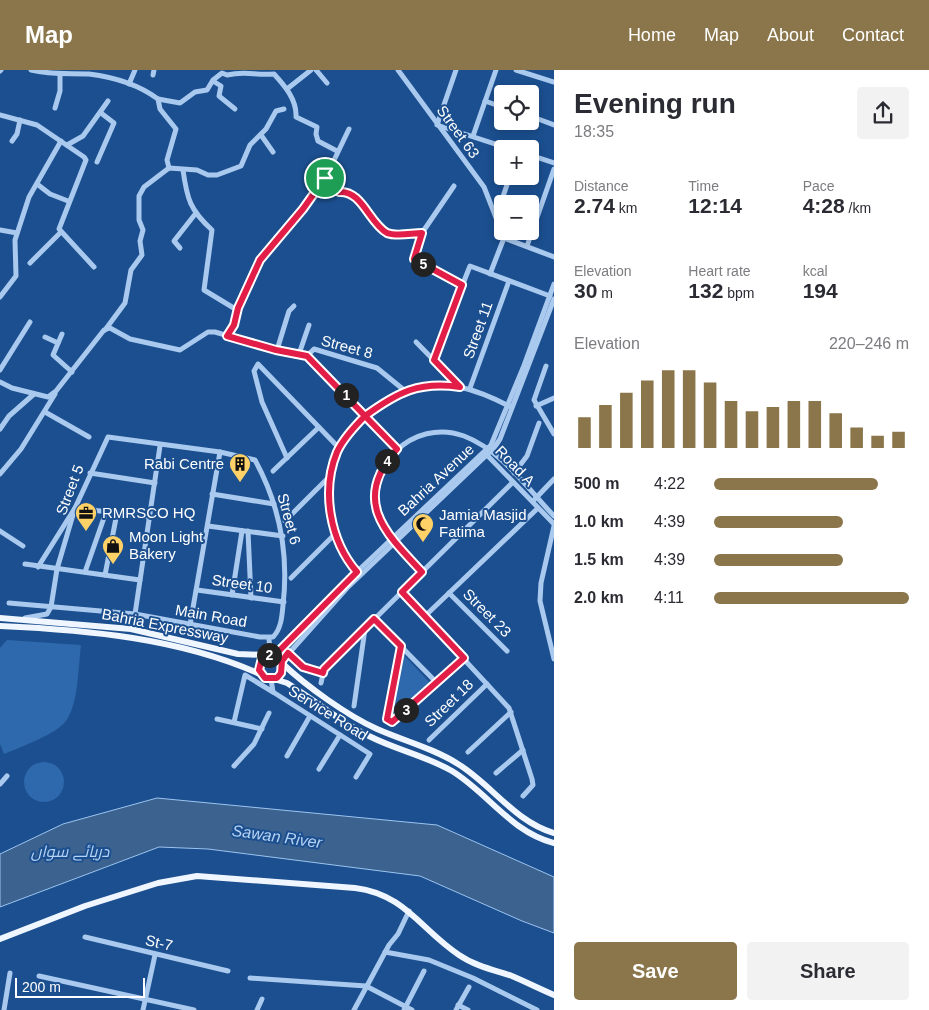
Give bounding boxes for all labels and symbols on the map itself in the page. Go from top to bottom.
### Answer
street label: Street 63 [434,102,483,161]
pin [304,157,346,199]
pin: 5 [410,252,436,276]
street label: Street 11 [459,299,496,361]
street label: Street 8 [320,332,375,362]
pin: 1 [334,382,358,408]
street label: Bahria Avenue [394,440,477,519]
street label: Road A [492,442,539,489]
pin: 4 [374,448,400,474]
building icon: Rabi Centre [228,452,252,483]
place label: Rabi Centre [144,455,224,472]
street label: Street 5 [52,462,87,517]
street label: Street 6 [274,491,304,546]
office icon: RMRSCO HQ [74,501,98,532]
place label: RMRSCO HQ [102,504,195,521]
place label: Jamia Masjid Fatima [439,506,527,540]
mosque icon: Jamia Masjid Fatima [411,512,435,543]
place label: Moon Light Bakery [129,528,204,562]
shop icon: Moon Light Bakery [101,534,125,565]
street label: Street 10 [211,571,273,596]
street label: Street 23 [460,585,515,640]
street label: Main Road [174,601,248,630]
street label: Bahria Expressway [100,605,230,646]
pin: 2 [256,642,282,668]
street label: Street 18 [421,675,476,730]
street label: Service Road [286,682,371,744]
pin: 3 [394,698,418,722]
water label: Sawan River [231,822,324,851]
water label: دریائے سواں [31,843,110,861]
street label: St-7 [144,931,174,954]
scale bar [15,975,145,998]

